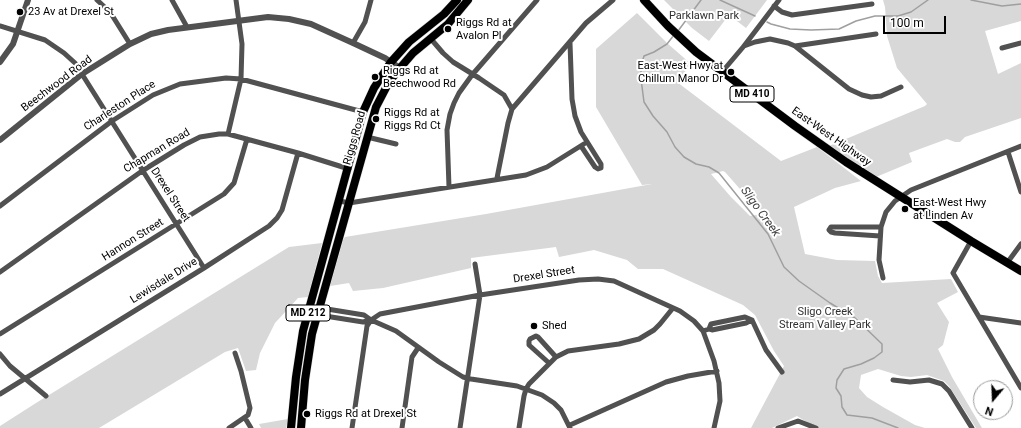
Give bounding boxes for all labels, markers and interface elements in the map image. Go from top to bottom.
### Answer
place label: 23 Av at Drexel St [28,5,114,19]
marker: 23 Av at Drexel St [15,7,25,17]
scale bar [885,8,948,34]
park label: Parklawn Park [669,9,739,23]
place label: Riggs Rd at Avalon Pl [456,16,512,42]
text: 100 m [890,16,924,30]
marker: Riggs Rd at Avalon Pl [443,24,453,34]
street label: Beechwood Road [19,53,95,115]
place label: East-West Hwy at Chillum Manor Dr [637,59,723,85]
place label: Riggs Rd at Beechwood Rd [383,64,456,90]
marker: East-West Hwy at Chillum Manor Dr [726,67,736,77]
marker: Riggs Rd at Beechwood Rd [370,72,380,82]
street label: Charleston Place [82,78,158,134]
road number: MD 410 [730,86,774,102]
street label: East-West Highway [789,105,873,169]
place label: Riggs Rd at Riggs Rd Ct [384,106,441,132]
street label: Riggs Road [341,110,369,166]
marker: Riggs Rd at Riggs Rd Ct [371,114,381,124]
street label: Chapman Road [121,126,193,176]
street label: Drexel Street [148,165,192,225]
water label: Sligo Creek [737,184,783,240]
place label: East-West Hwy at Linden Av [913,196,986,222]
marker: East-West Hwy at Linden Av [900,204,910,214]
street label: Hannon Street [100,216,166,264]
street label: Lewisdale Drive [128,255,200,307]
street label: Drexel Street [512,264,576,286]
road number: MD 212 [286,305,330,321]
park label: Sligo Creek Stream Valley Park [779,305,871,331]
place label: Shed [542,319,567,333]
marker: Shed [529,321,539,331]
north arrow [973,380,1013,420]
text: N [983,403,995,418]
place label: Riggs Rd at Drexel St [315,407,417,421]
marker: Riggs Rd at Drexel St [302,409,312,419]

